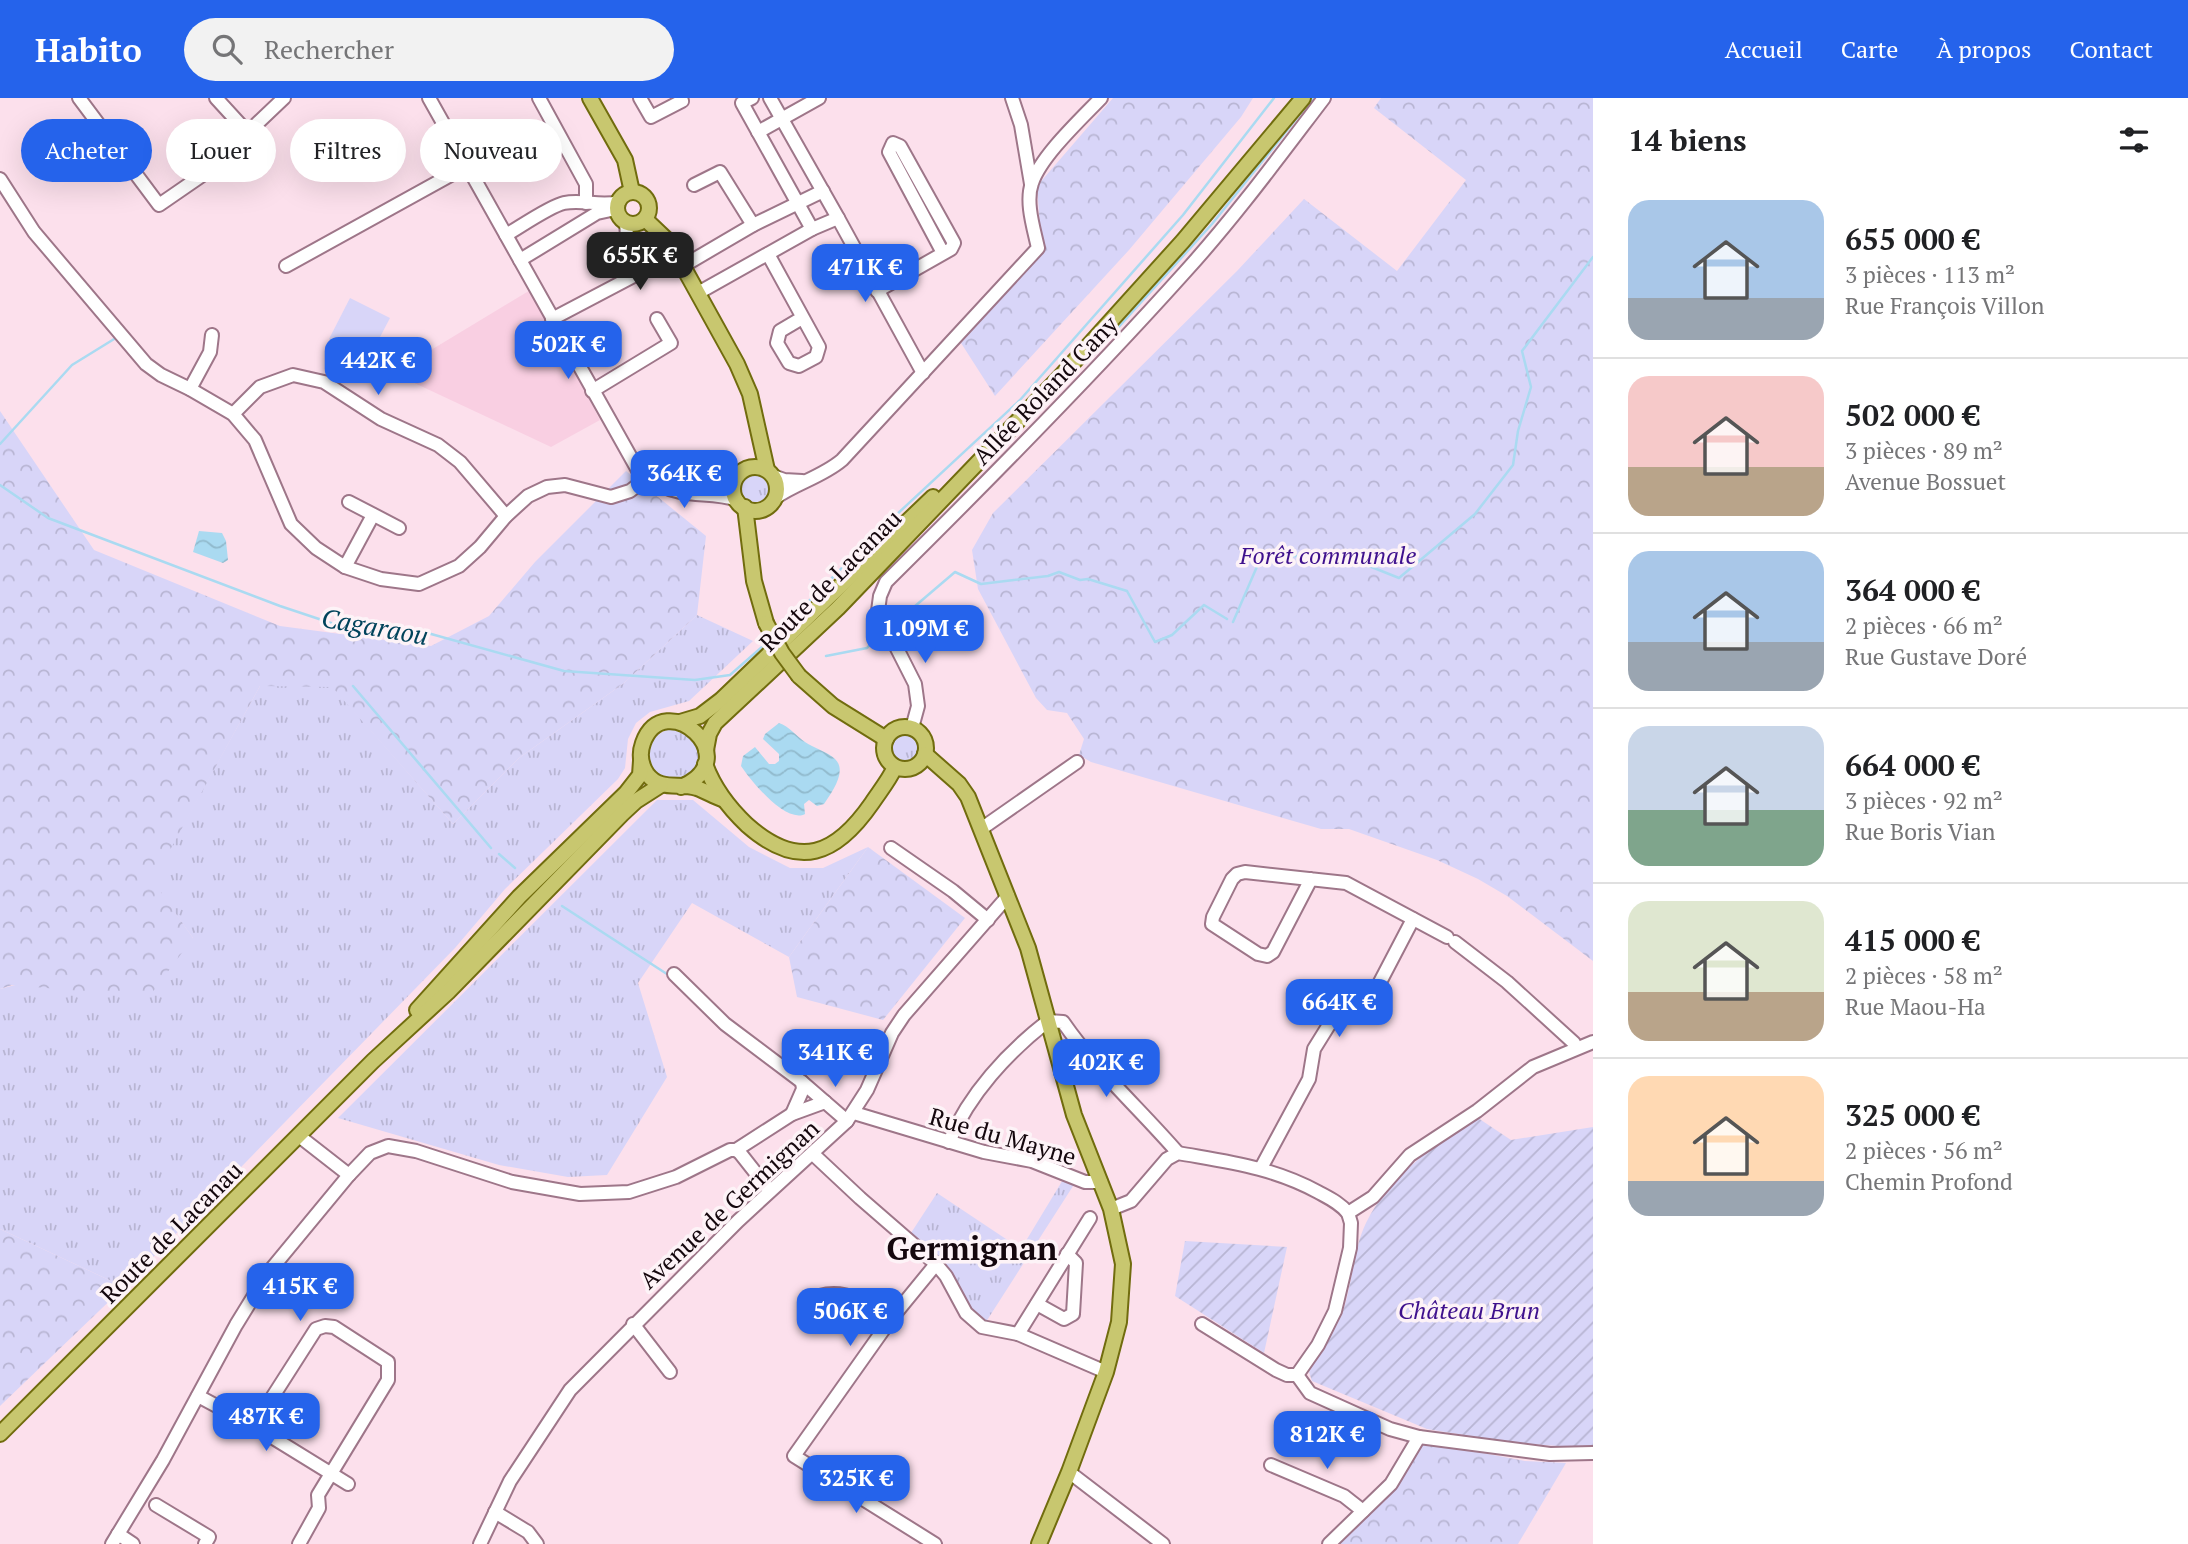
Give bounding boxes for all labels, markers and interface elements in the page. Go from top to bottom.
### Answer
search box [184,18,674,81]
text: Habito [35,28,142,71]
icon: search [208,30,246,68]
text: Rechercher [264,32,394,66]
text: Accueil [1725,33,1803,65]
text: Carte [1841,33,1898,65]
text: À propos [1936,33,2032,65]
text: Contact [2070,33,2153,65]
chip: Acheter [21,119,152,182]
chip: Louer [166,119,276,182]
chip: Filtres [290,119,406,182]
chip: Nouveau [420,119,562,182]
text: 14 biens [1628,120,1747,160]
icon: filters [2115,121,2153,159]
text: 655 000 € [1845,219,1980,259]
icon: home [1684,228,1768,312]
pin: 655K € [583,232,697,292]
text: 655K € [603,239,677,270]
pin: 471K € [808,244,922,304]
text: 471K € [828,251,902,282]
text: 3 pièces · 113 m² [1845,259,2015,290]
text: Rue François Villon [1845,290,2044,321]
street label: Allée Roland Cany [966,308,1125,471]
pin: 502K € [511,322,625,381]
text: 502K € [531,328,605,359]
pin: 442K € [321,338,435,397]
text: 442K € [341,344,415,375]
text: 502 000 € [1845,395,1980,435]
icon: home [1684,404,1768,488]
text: 3 pièces · 89 m² [1845,435,2003,466]
pin: 364K € [627,450,741,510]
text: 364K € [647,457,721,488]
text: Avenue Bossuet [1845,466,2006,497]
street label: Route de Lacanau [752,502,908,658]
park label: Forêt communale [1239,539,1416,571]
text: 364 000 € [1845,570,1980,610]
icon: home [1684,579,1768,663]
water label: Cagaraou [319,600,431,652]
pin: 1.09M € [860,606,990,665]
text: 2 pièces · 66 m² [1845,610,2003,641]
text: 1.09M € [882,612,968,643]
text: Rue Gustave Doré [1845,641,2027,672]
text: 664 000 € [1845,745,1980,785]
icon: home [1684,754,1768,838]
text: 3 pièces · 92 m² [1845,785,2003,816]
text: Rue Boris Vian [1845,816,1995,847]
text: 415 000 € [1845,920,1980,960]
icon: home [1684,929,1768,1013]
text: 2 pièces · 58 m² [1845,960,2003,991]
pin: 664K € [1282,979,1396,1039]
text: 664K € [1302,986,1376,1017]
text: Rue Maou-Ha [1845,991,1986,1022]
pin: 341K € [778,1030,892,1089]
text: 341K € [798,1036,872,1067]
pin: 402K € [1049,1040,1163,1099]
text: 402K € [1069,1046,1143,1077]
text: 325 000 € [1845,1095,1980,1135]
street label: Rue du Mayne [926,1100,1080,1172]
icon: home [1684,1104,1768,1188]
street label: Avenue de Germignan [632,1112,826,1296]
text: 2 pièces · 56 m² [1845,1135,2003,1166]
street label: Route de Lacanau [93,1154,249,1310]
text: Chemin Profond [1845,1166,2013,1197]
district label: Germignan [887,1227,1058,1269]
pin: 415K € [243,1264,357,1323]
text: 415K € [263,1270,337,1301]
pin: 506K € [793,1288,907,1348]
park label: Château Brun [1398,1294,1540,1326]
text: 506K € [813,1295,887,1326]
pin: 487K € [209,1394,323,1453]
text: 487K € [229,1400,303,1431]
pin: 812K € [1270,1412,1384,1471]
text: 812K € [1290,1418,1364,1449]
pin: 325K € [799,1456,913,1515]
text: 325K € [819,1462,893,1493]

